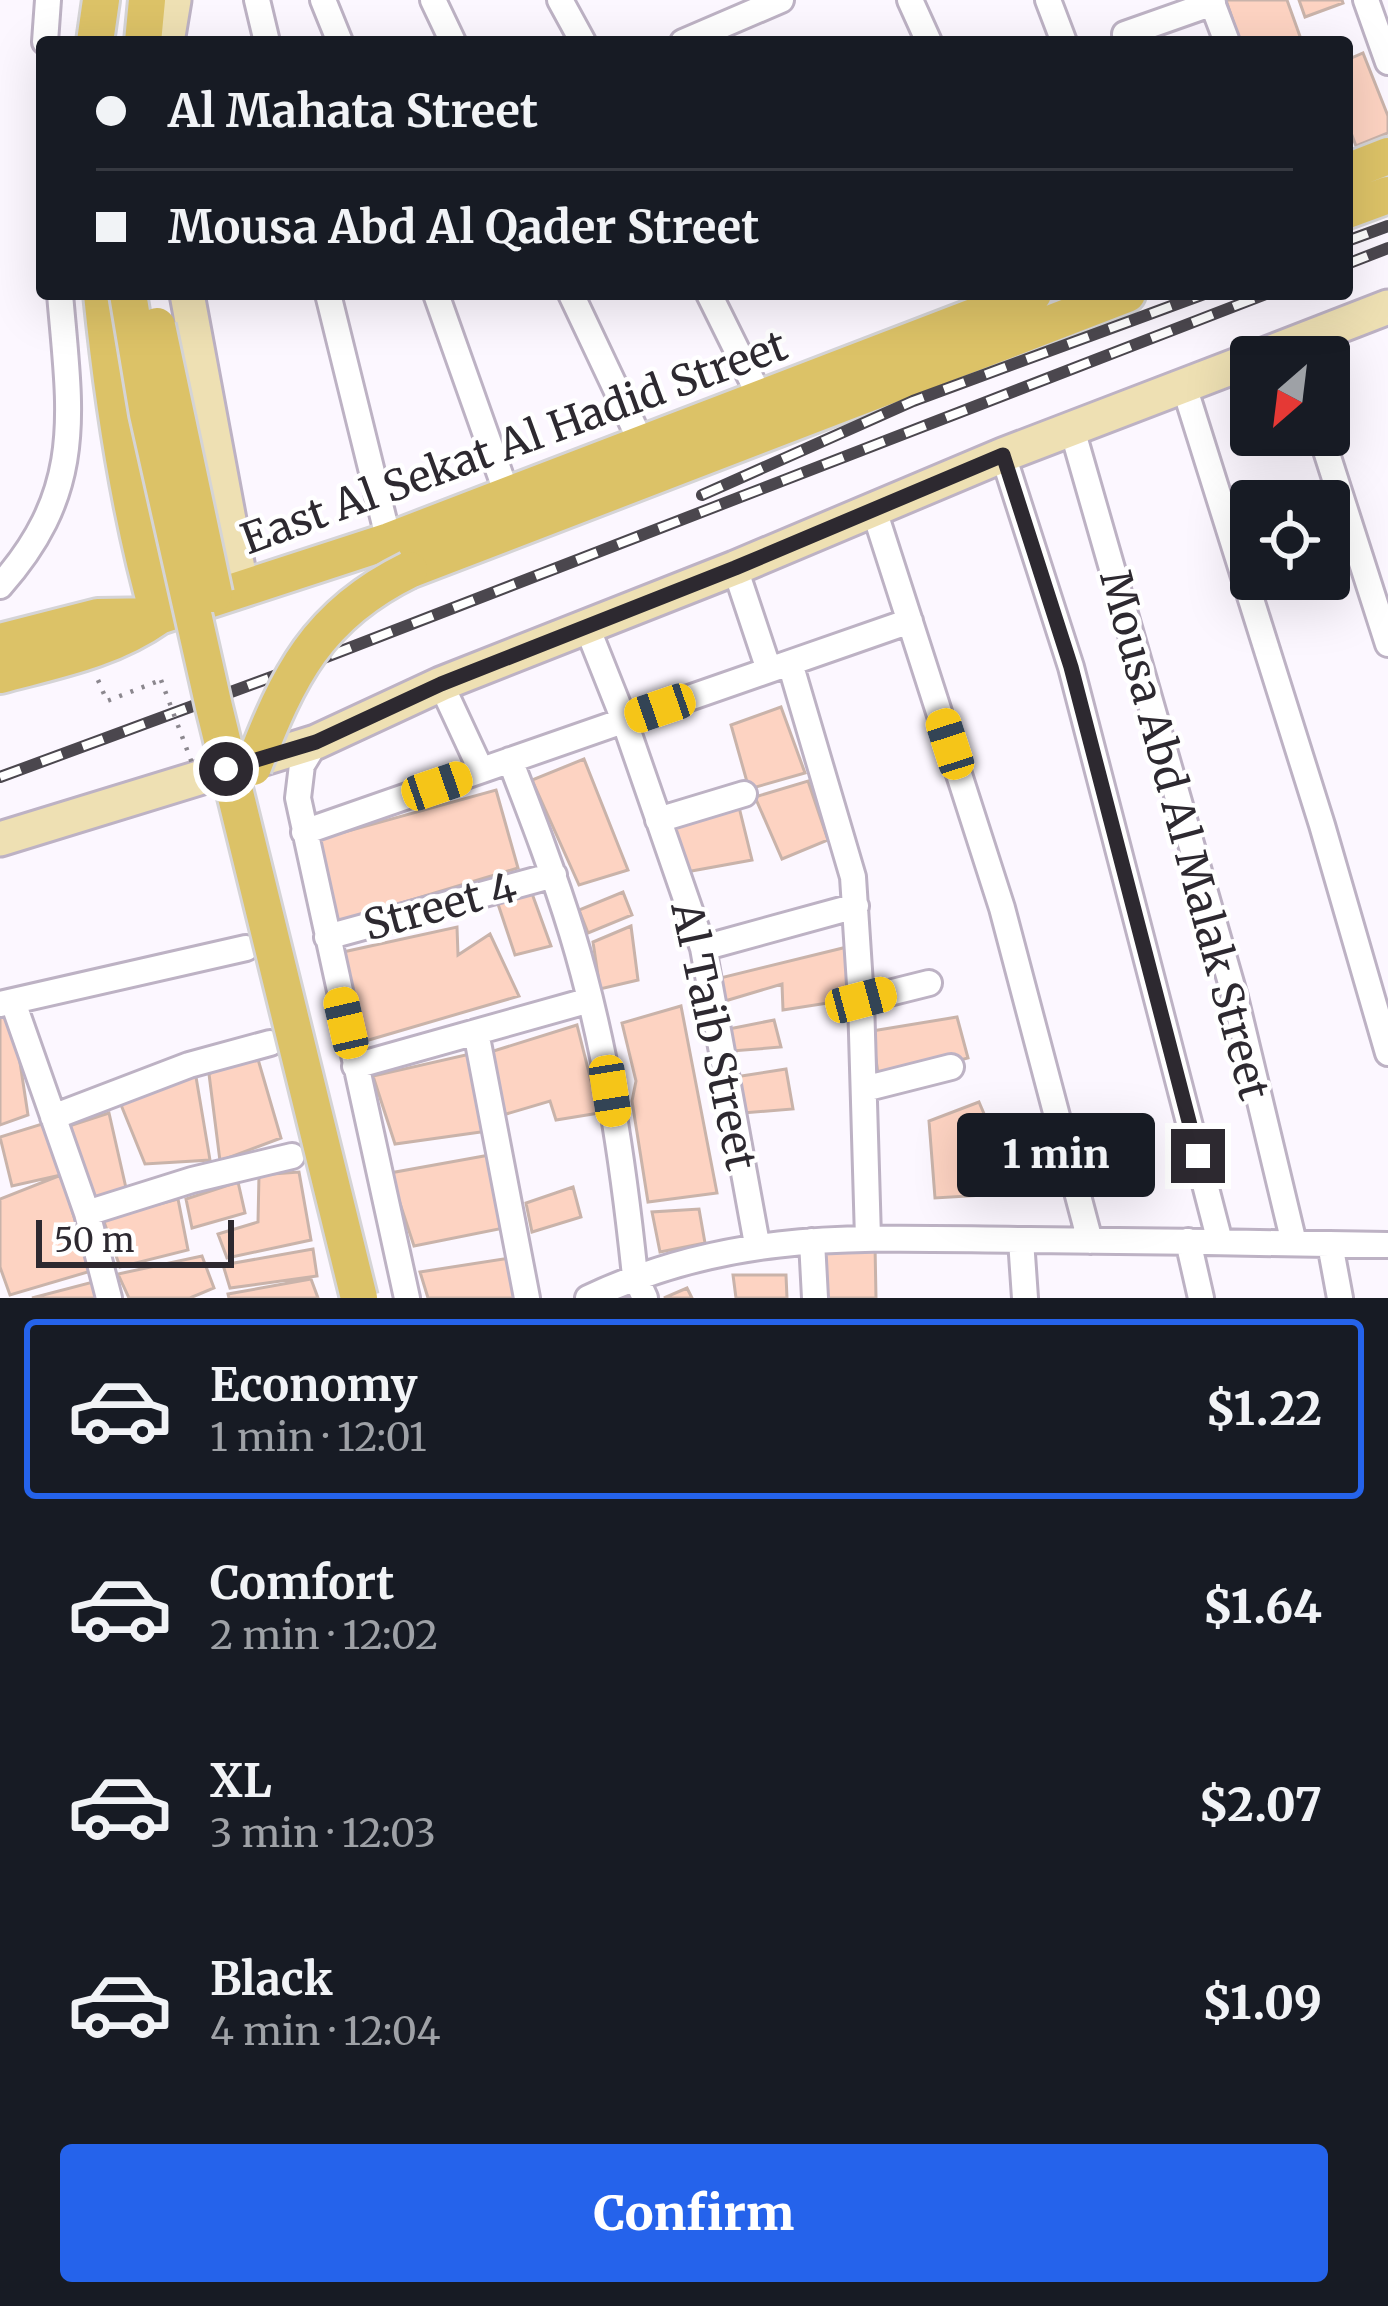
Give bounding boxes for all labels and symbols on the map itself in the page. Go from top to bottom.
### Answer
street label: East Al Sekat Al Hadid Street [234,319,794,565]
north arrow [1230,336,1350,456]
street label: Mousa Abd Al Malak Street [1089,564,1281,1106]
car [620,679,700,737]
car [922,704,978,784]
route start [199,742,253,796]
car [397,757,477,815]
street label: Street 4 [358,861,522,951]
street label: Al Taib Street [660,896,768,1175]
car [822,973,900,1027]
car [320,984,372,1062]
car [587,1053,633,1129]
callout: 1 min [958,1114,1156,1198]
route end [1171,1129,1225,1183]
scale bar [36,1214,234,1267]

